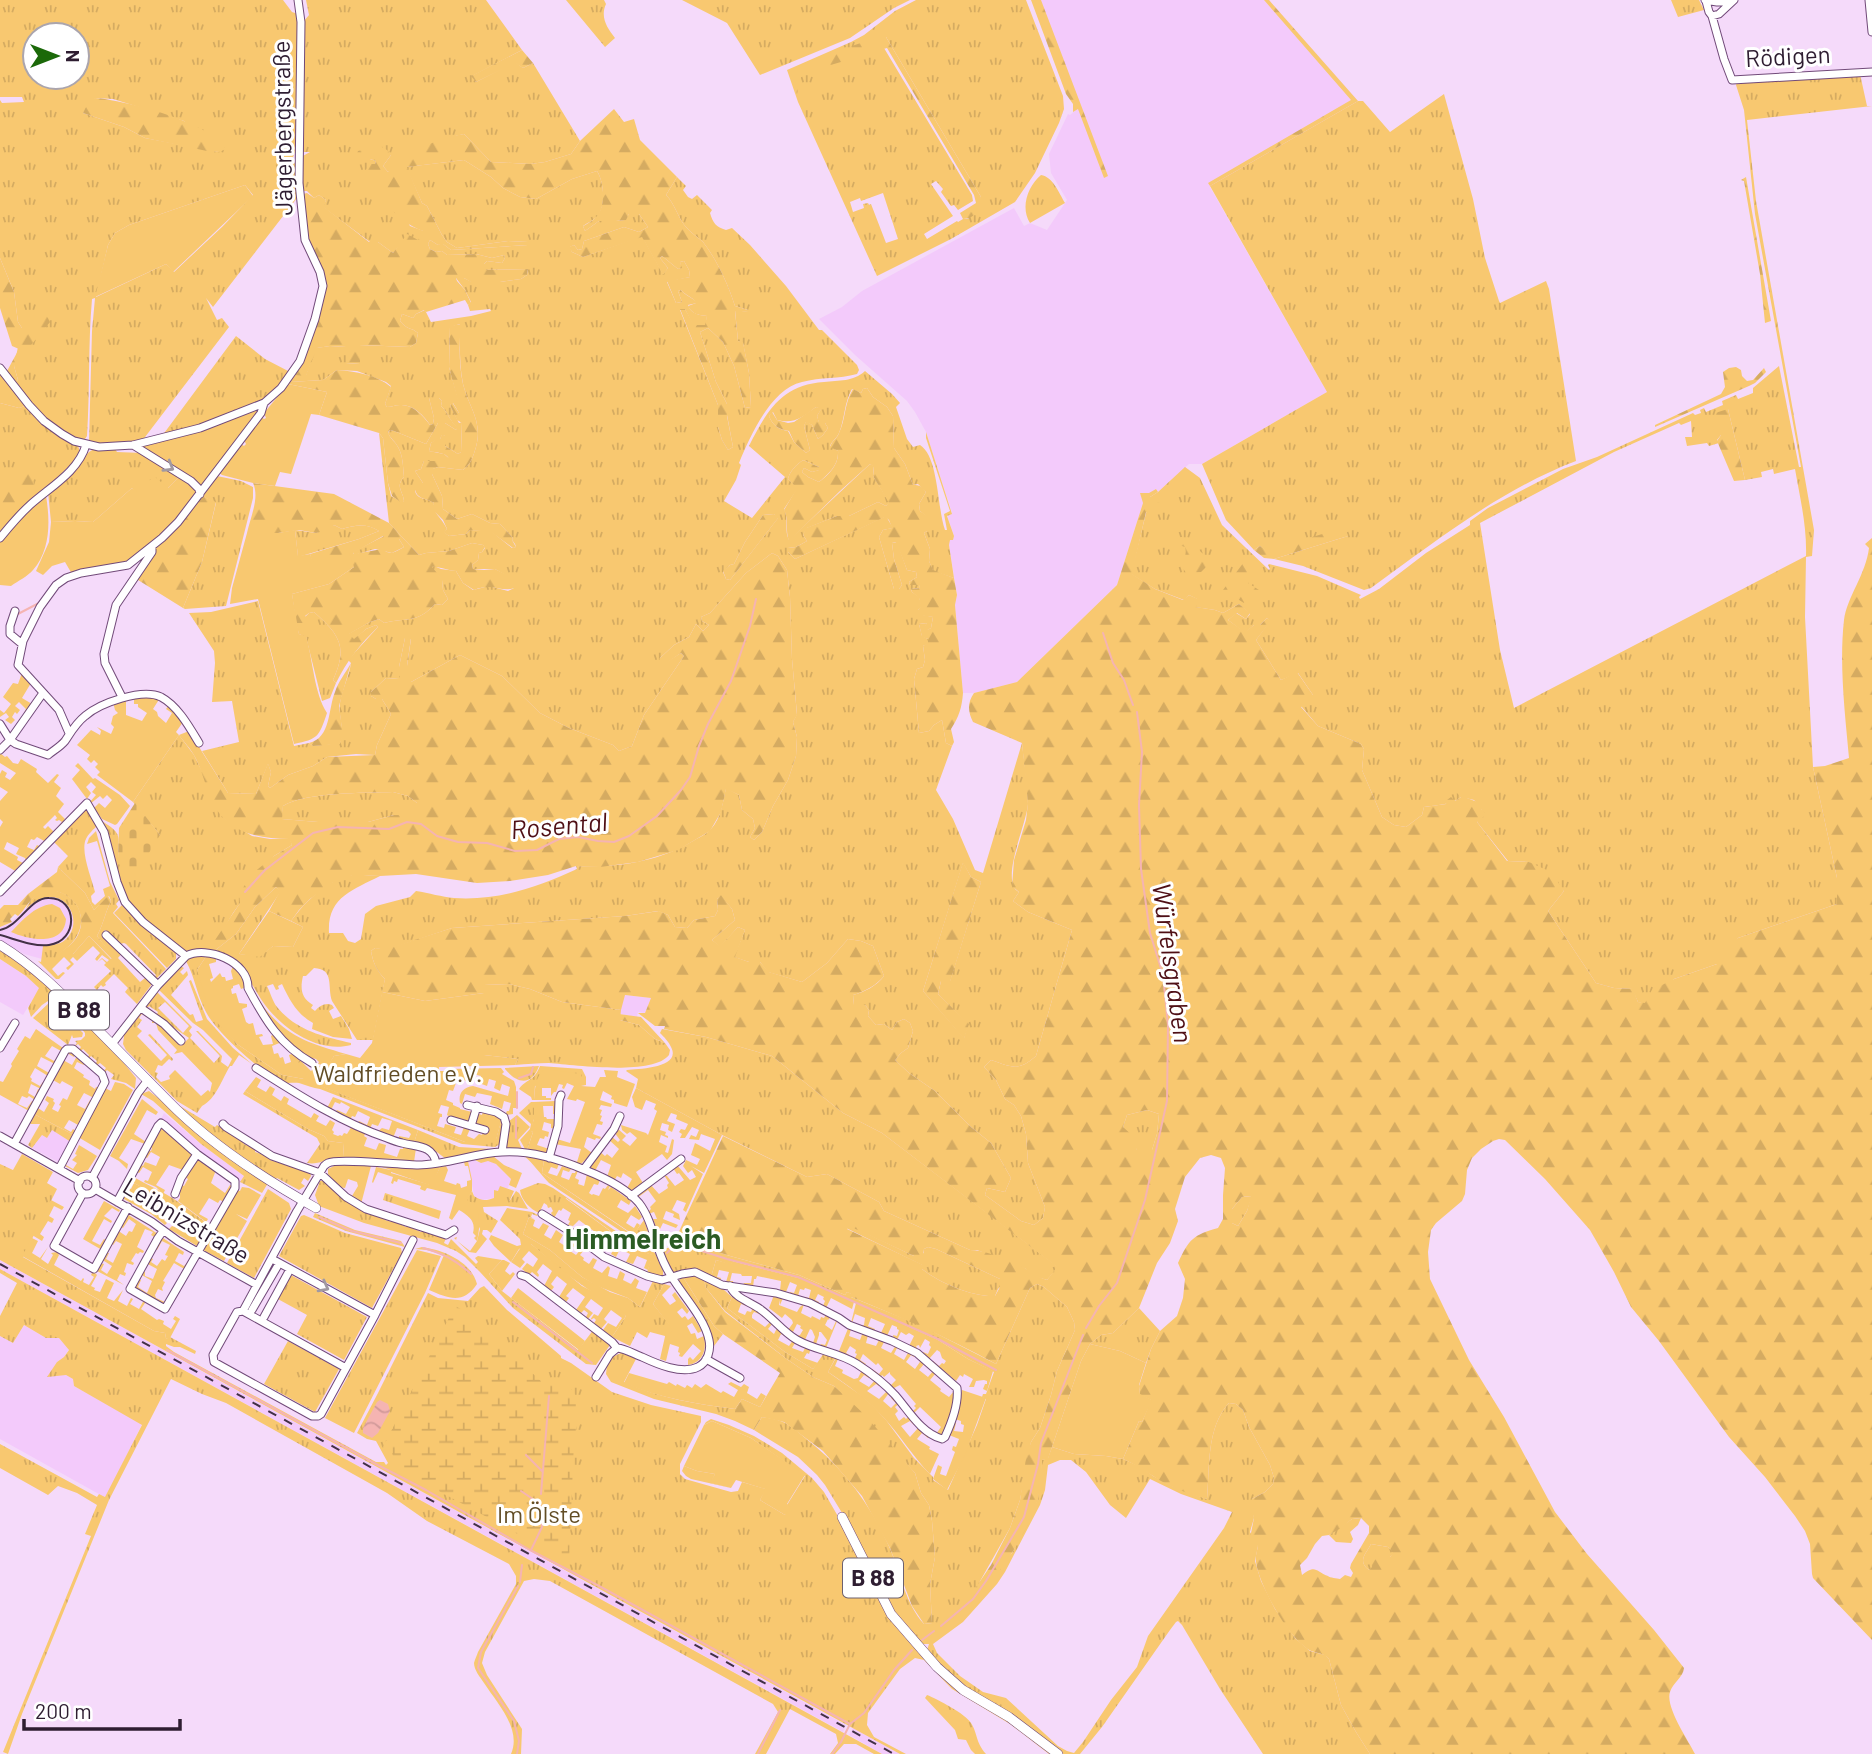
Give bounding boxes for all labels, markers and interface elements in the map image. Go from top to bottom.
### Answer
north arrow [21,21,91,91]
street label: Rödigen [1745,39,1831,72]
street label: Jägerbergstraße [265,40,298,216]
text: N [62,50,85,62]
one-way arrow [161,459,174,472]
water label: Rosental [509,805,609,844]
water label: Würfelsgraben [1147,881,1200,1045]
road number: B 88 [49,990,109,1030]
park label: Waldfrieden e.V. [314,1058,482,1087]
street label: Leibnizstraße [118,1171,255,1269]
district label: Himmelreich [565,1221,721,1255]
one-way arrow [316,1279,329,1292]
park label: Im Ölste [497,1499,581,1528]
road number: B 88 [843,1558,903,1597]
scale bar [24,1688,180,1732]
text: 200 m [35,1698,92,1723]

